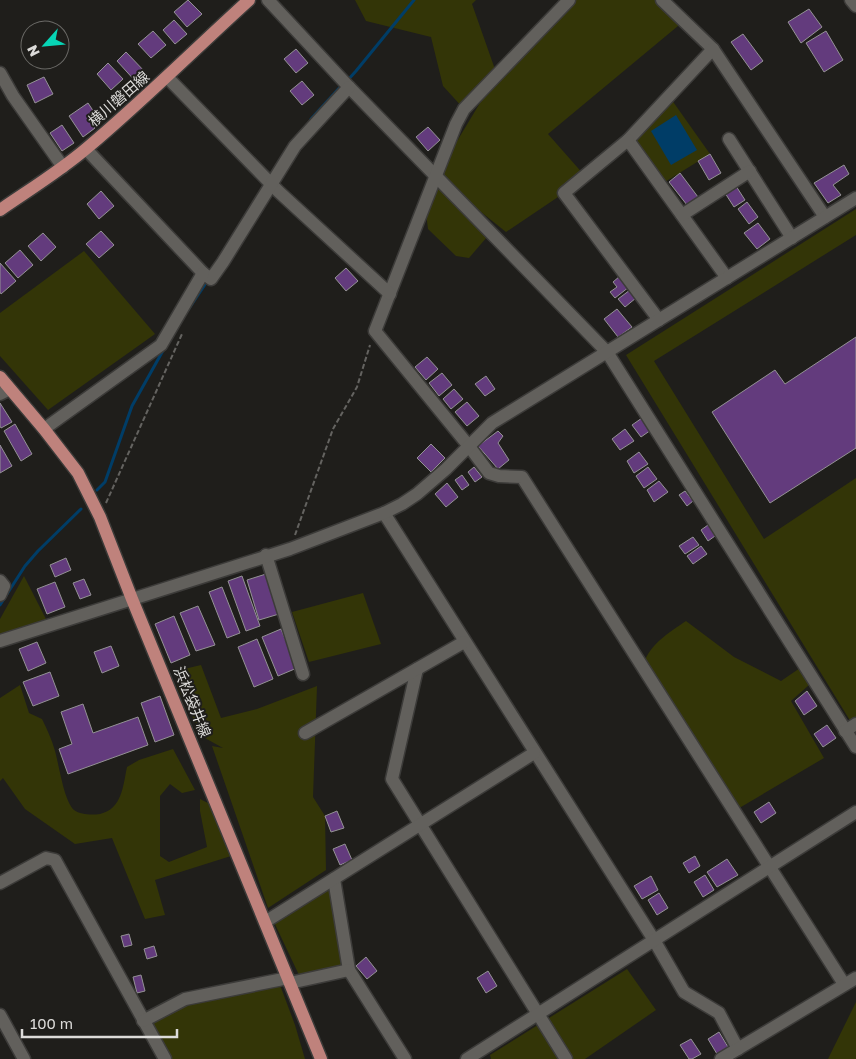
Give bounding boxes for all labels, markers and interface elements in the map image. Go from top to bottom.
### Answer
north arrow [20,20,70,70]
text: N [23,43,43,60]
street label: 横川磐田線 [84,67,153,130]
street label: 浜松袋井線 [171,663,215,740]
scale bar [22,1006,178,1038]
text: 100 m [30,1014,73,1032]

